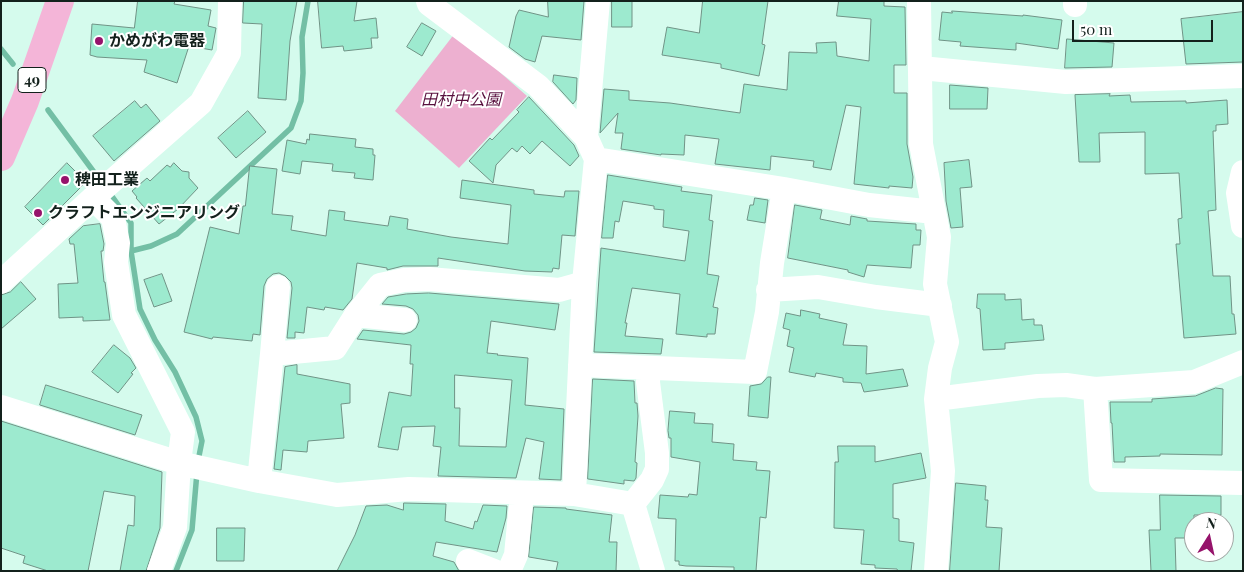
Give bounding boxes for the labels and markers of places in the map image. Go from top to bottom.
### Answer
place label: かめがわ電器 [109,31,205,51]
marker: かめがわ電器 [93,35,105,47]
place label: 稗田工業 [75,170,139,190]
marker: 稗田工業 [59,174,71,186]
place label: クラフトエンジニアリング [48,203,240,223]
marker: クラフトエンジニアリング [32,207,44,219]

